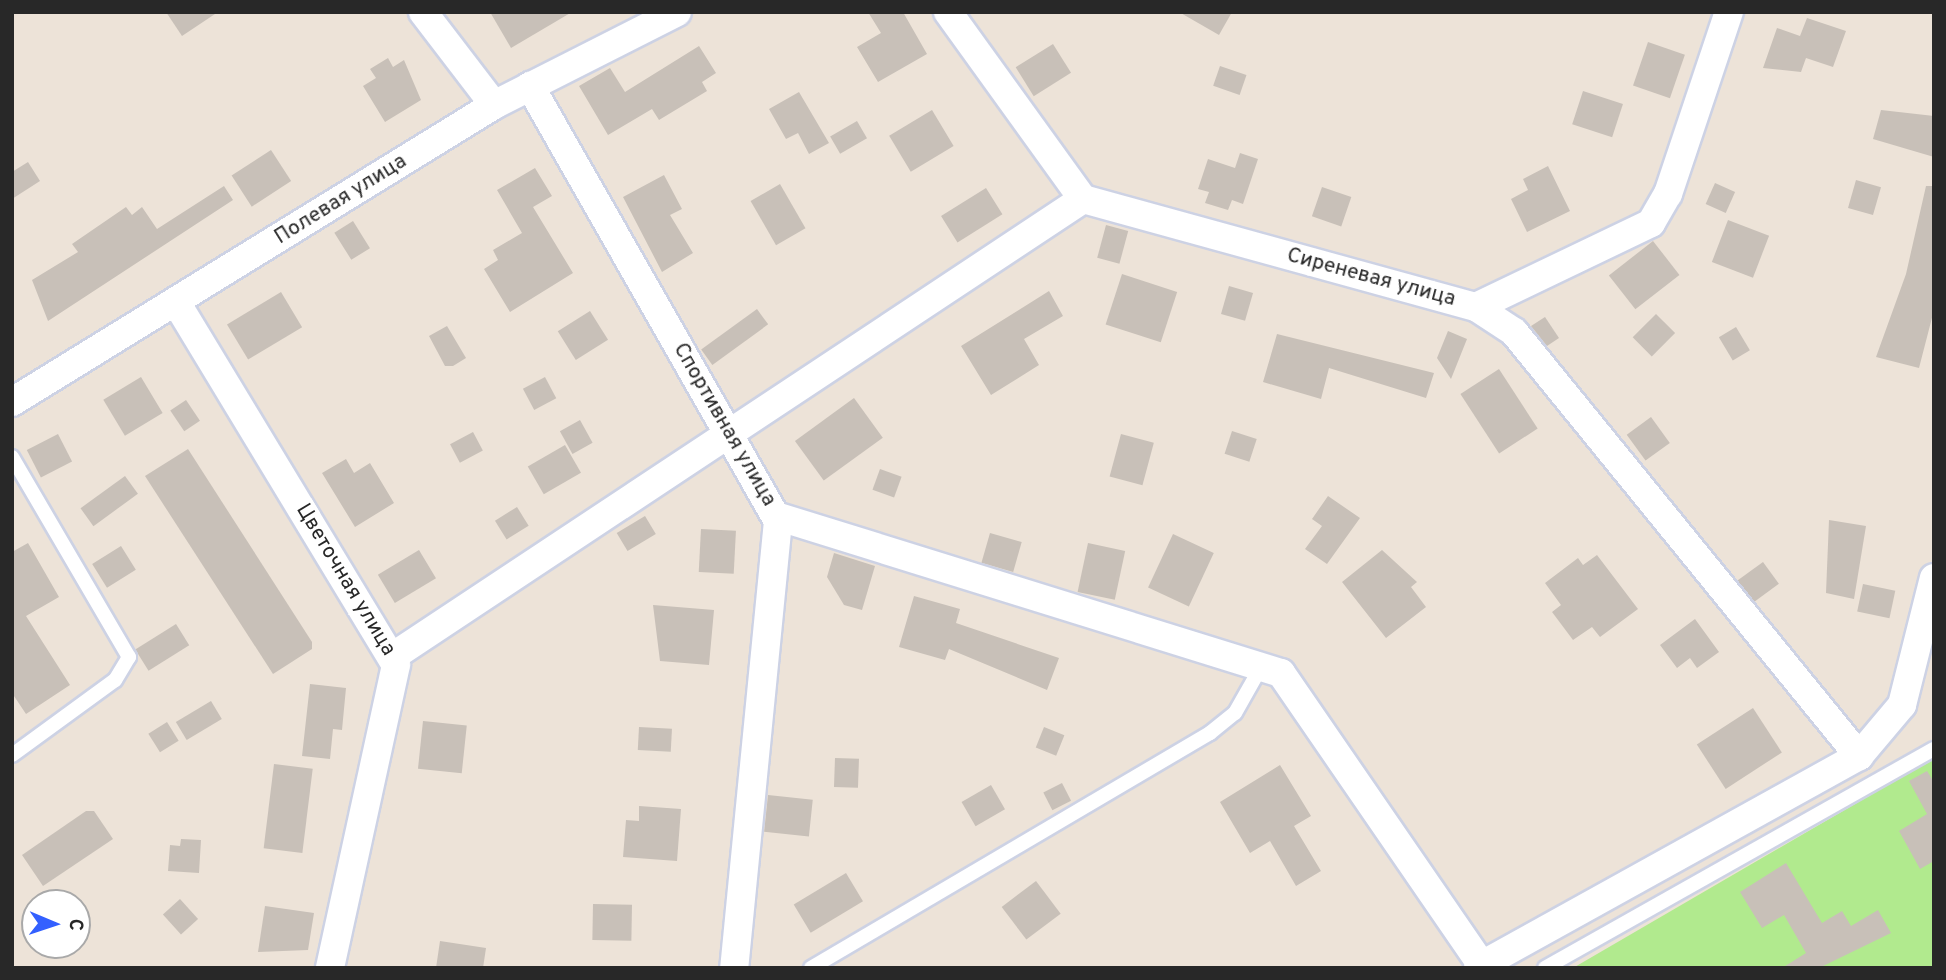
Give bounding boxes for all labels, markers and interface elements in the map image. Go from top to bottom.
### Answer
street label: Полевая улица [270,149,412,251]
street label: Сиреневая улица [1284,243,1458,313]
street label: Спортивная улица [667,339,781,511]
street label: Цветочная улица [290,499,400,661]
north arrow [21,889,91,959]
text: С [63,918,87,931]

